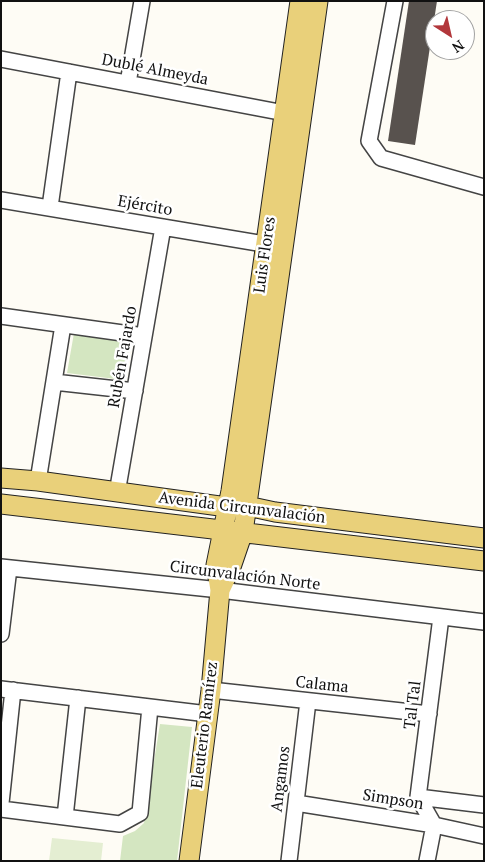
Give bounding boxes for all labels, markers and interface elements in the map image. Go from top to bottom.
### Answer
north arrow [425,10,475,60]
text: N [449,36,468,58]
street label: Dublé Almeyda [100,50,210,90]
street label: Ejército [116,192,174,220]
street label: Luis Flores [250,215,280,295]
street label: Rubén Fajardo [105,305,141,409]
street label: Avenida Circunvalación [157,488,327,528]
street label: Circunvalación Norte [169,557,321,595]
street label: Eleuterio Ramírez [188,660,222,790]
street label: Calama [295,673,349,697]
street label: Tal Tal [401,680,425,730]
street label: Angamos [267,745,295,813]
street label: Simpson [361,786,425,814]

